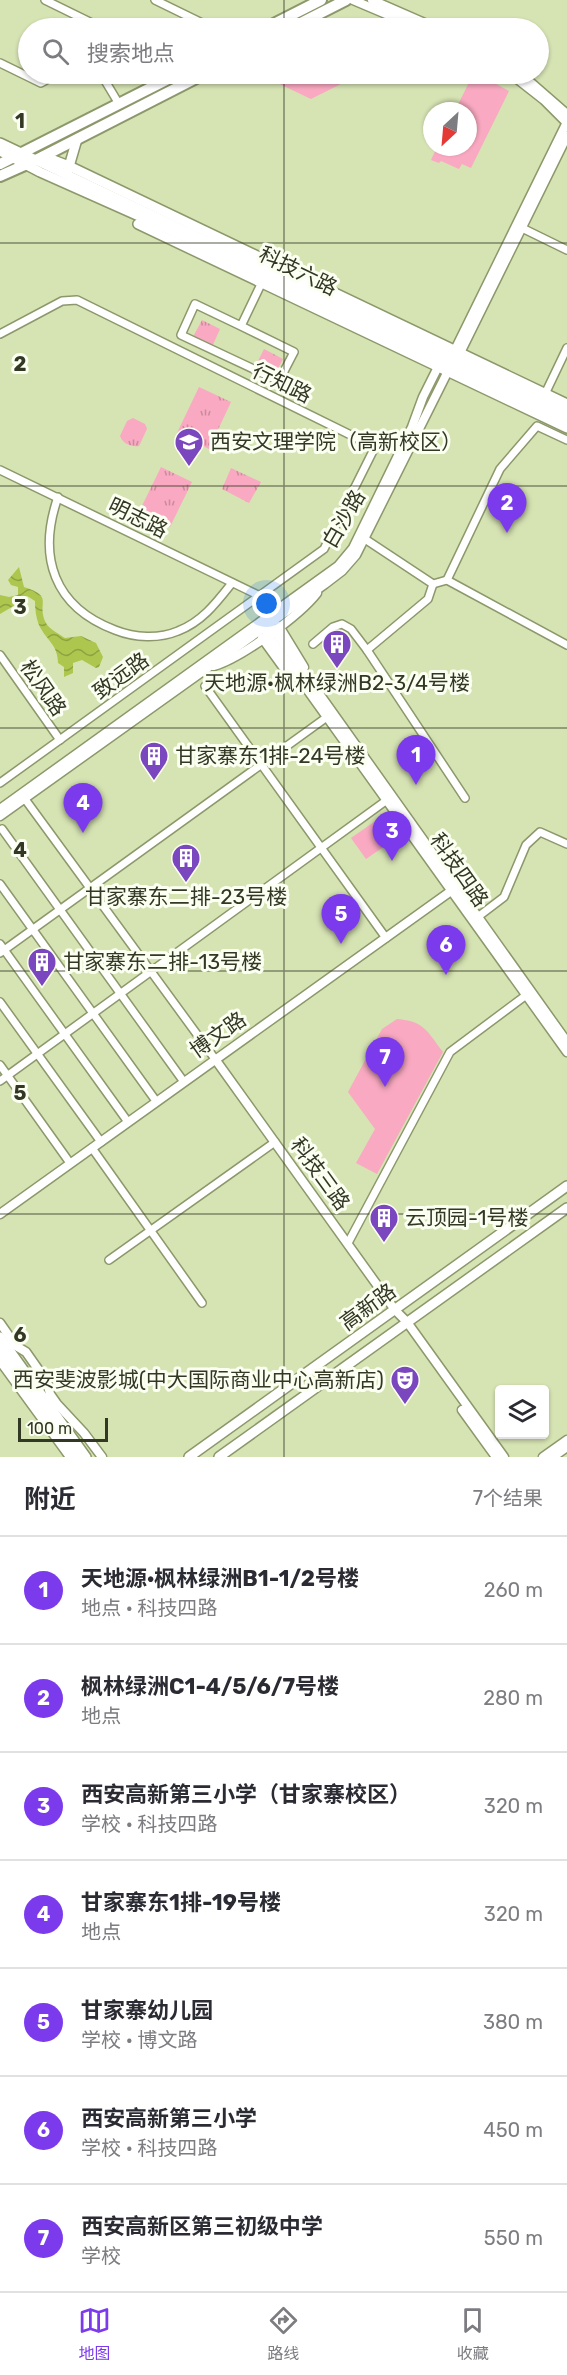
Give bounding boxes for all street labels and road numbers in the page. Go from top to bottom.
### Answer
street label: 科技六路 [255,241,341,300]
street label: 行知路 [248,358,316,408]
street label: 白沙路 [317,485,370,552]
street label: 明志路 [104,493,172,543]
street label: 致远路 [88,647,154,704]
street label: 松风路 [15,655,72,721]
street label: 科技四路 [425,828,494,911]
street label: 博文路 [185,1006,251,1063]
street label: 科技三路 [286,1132,355,1215]
street label: 高新路 [335,1278,401,1335]

